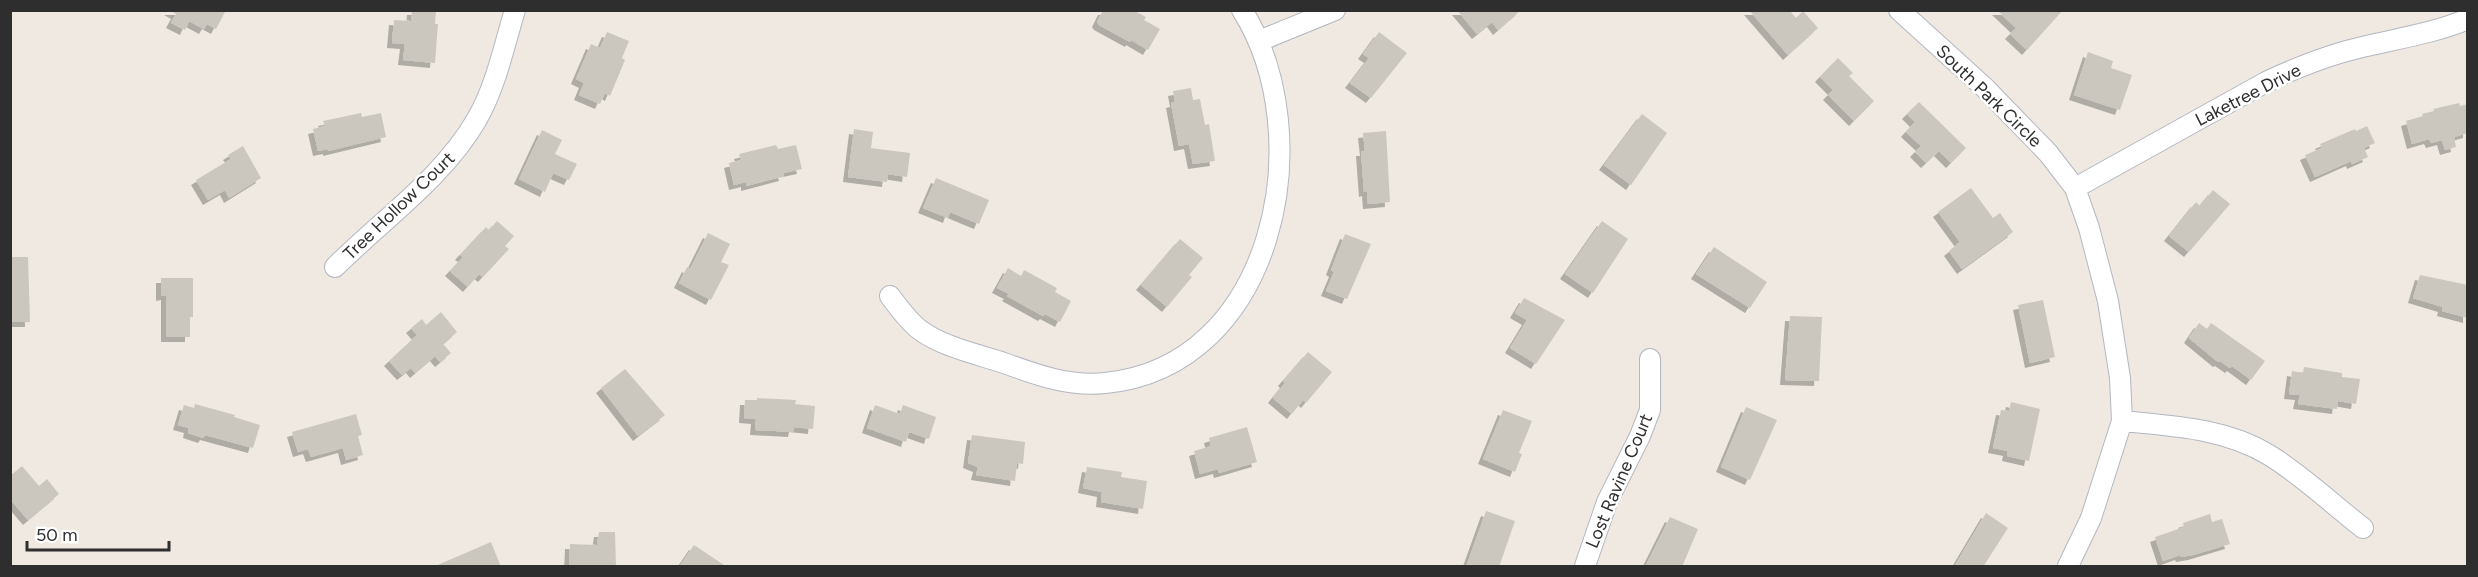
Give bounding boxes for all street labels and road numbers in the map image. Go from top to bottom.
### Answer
street label: South Park Circle [1932,40,2046,152]
street label: Laketree Drive [2192,59,2305,131]
street label: Tree Hollow Court [339,147,459,265]
street label: Lost Ravine Court [1581,410,1657,552]

